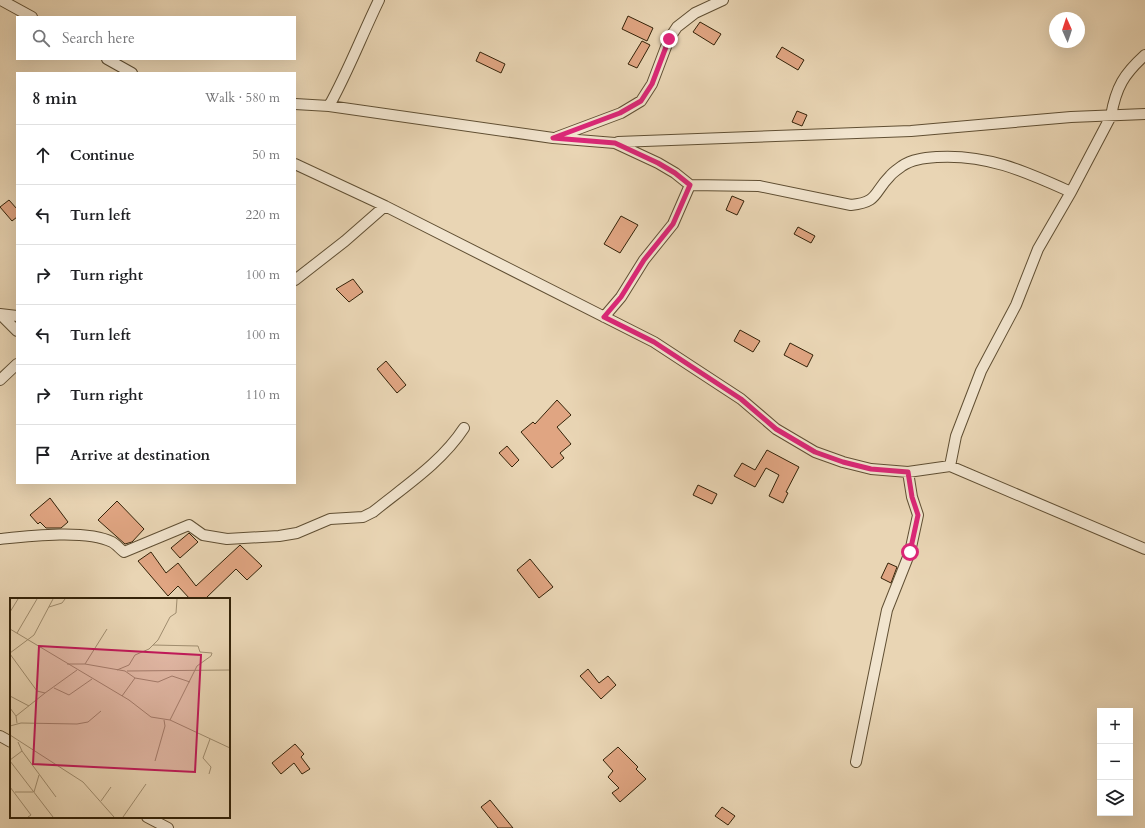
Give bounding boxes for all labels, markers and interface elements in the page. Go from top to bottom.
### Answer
north arrow [1049,12,1085,48]
search box [16,16,296,60]
icon: search [30,27,52,49]
text: Search here [62,28,135,48]
route end [660,30,678,48]
text: 8 min [32,87,77,110]
text: Walk · 580 m [205,89,280,107]
icon: ahead [32,144,54,166]
text: Continue [70,145,135,165]
text: 50 m [252,146,280,164]
icon: left [32,204,54,226]
text: Turn left [70,205,131,225]
text: 220 m [246,206,280,224]
icon: right [32,264,54,286]
text: Turn right [70,265,143,285]
text: 100 m [246,266,280,284]
icon: left [32,324,54,346]
text: Turn left [70,325,131,345]
text: 100 m [246,326,280,344]
icon: right [32,384,54,406]
text: Turn right [70,385,143,405]
text: 110 m [246,386,280,404]
icon: arrive [32,444,54,466]
text: Arrive at destination [70,445,210,465]
route start [901,543,919,561]
inset map [10,598,230,818]
map controls [1097,708,1133,816]
button: + [1097,708,1133,744]
button: − [1097,744,1133,780]
button: layers [1097,780,1133,816]

